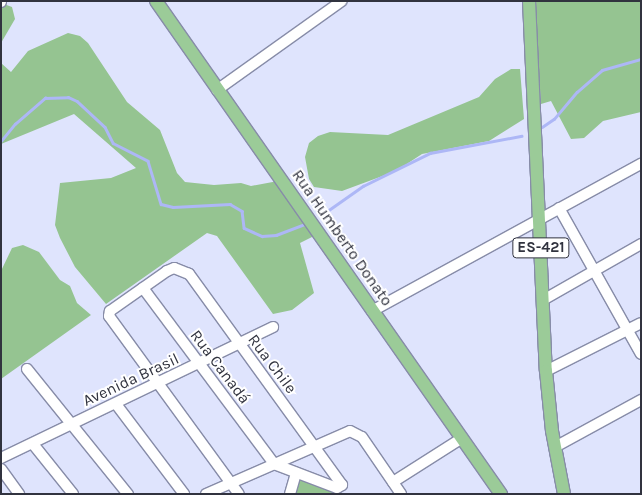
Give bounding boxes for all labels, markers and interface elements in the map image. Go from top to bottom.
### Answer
street label: Rua Humberto Donato [288,166,396,310]
road number: ES-421 [512,236,570,260]
street label: Rua Canadá [186,326,254,408]
street label: Rua Chile [244,331,300,397]
street label: Avenida Brasil [80,349,182,411]

